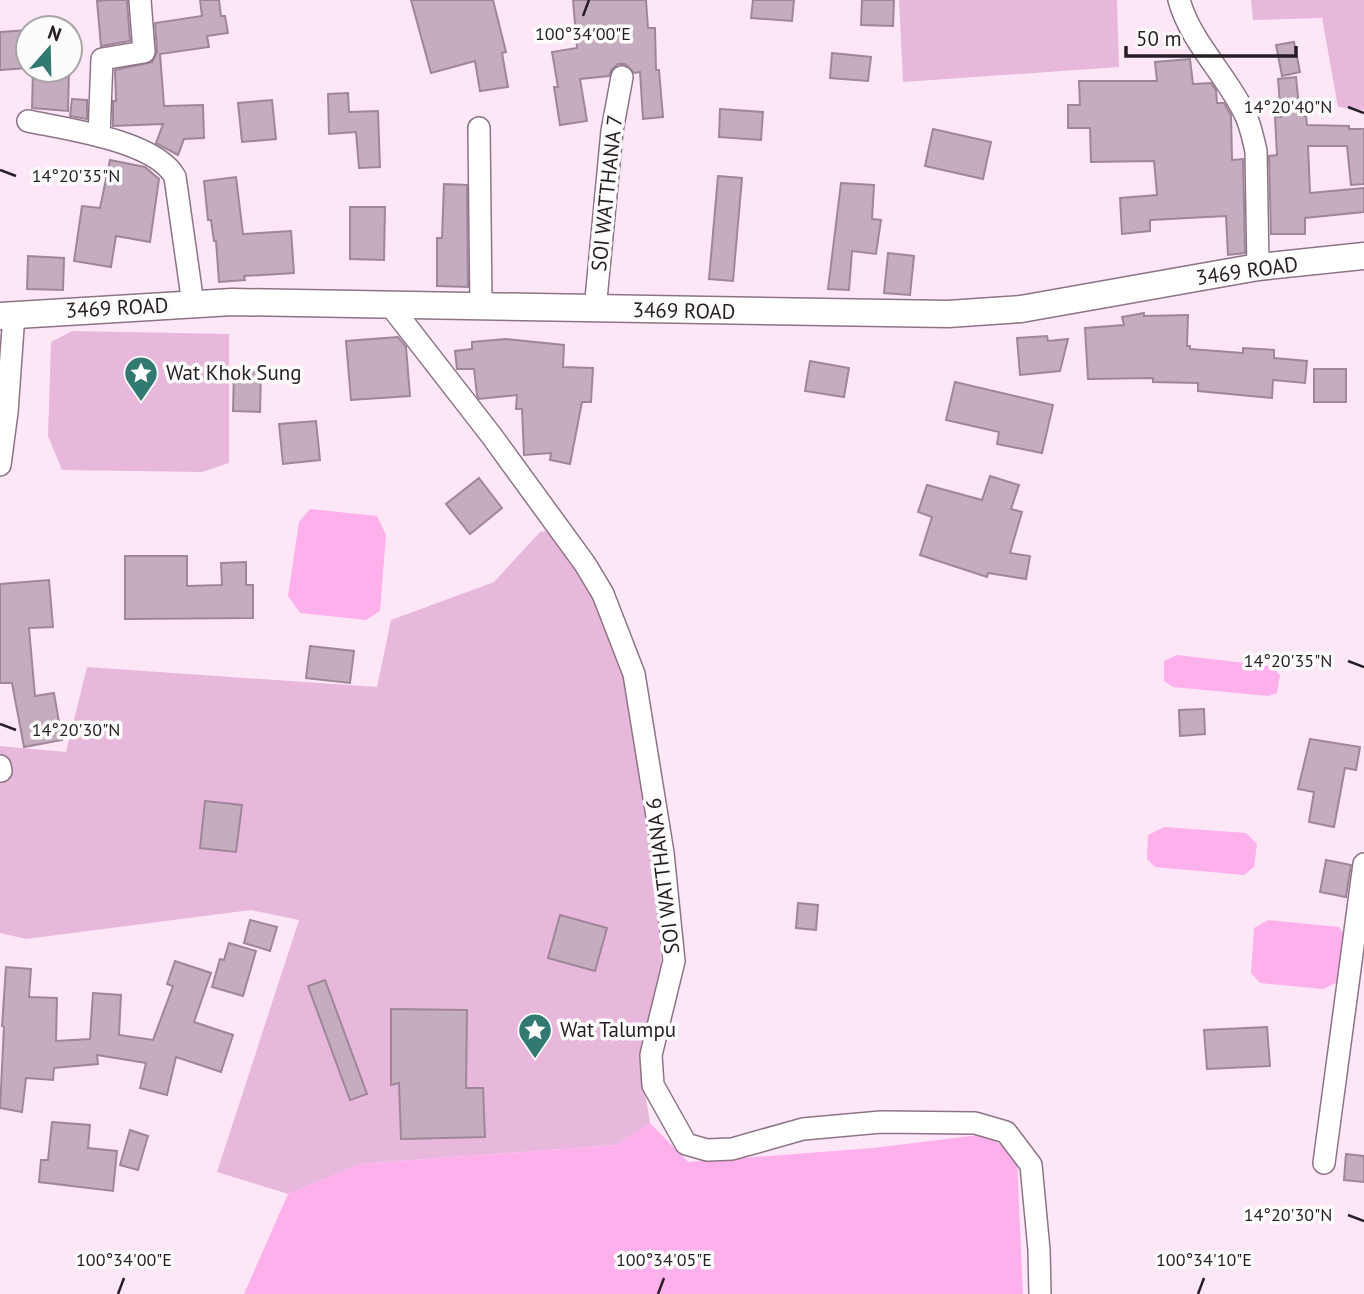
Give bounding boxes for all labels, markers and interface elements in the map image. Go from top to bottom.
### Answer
north arrow [14,14,84,84]
scale bar [1126,14,1296,58]
text: N [45,20,65,46]
text: 100°34'00"E [535,22,631,45]
text: 50 m [1136,25,1182,52]
text: 14°20'40"N [1244,95,1332,118]
street label: SOI WATTHANA 7 [585,113,628,273]
text: 14°20'35"N [32,164,120,187]
street label: 3469 ROAD [1194,250,1300,291]
street label: 3469 ROAD [65,291,169,324]
street label: 3469 ROAD [632,296,736,325]
place icon: Wat Khok Sung [122,354,160,403]
place label: Wat Khok Sung [166,359,302,386]
text: 14°20'35"N [1244,649,1332,672]
text: 14°20'30"N [32,718,120,741]
street label: SOI WATTHANA 6 [640,796,685,956]
place icon: Wat Talumpu [516,1011,554,1060]
place label: Wat Talumpu [560,1016,676,1043]
text: 14°20'30"N [1244,1203,1332,1226]
text: 100°34'00"E [76,1248,172,1271]
text: 100°34'05"E [616,1248,712,1271]
text: 100°34'10"E [1156,1248,1252,1271]

